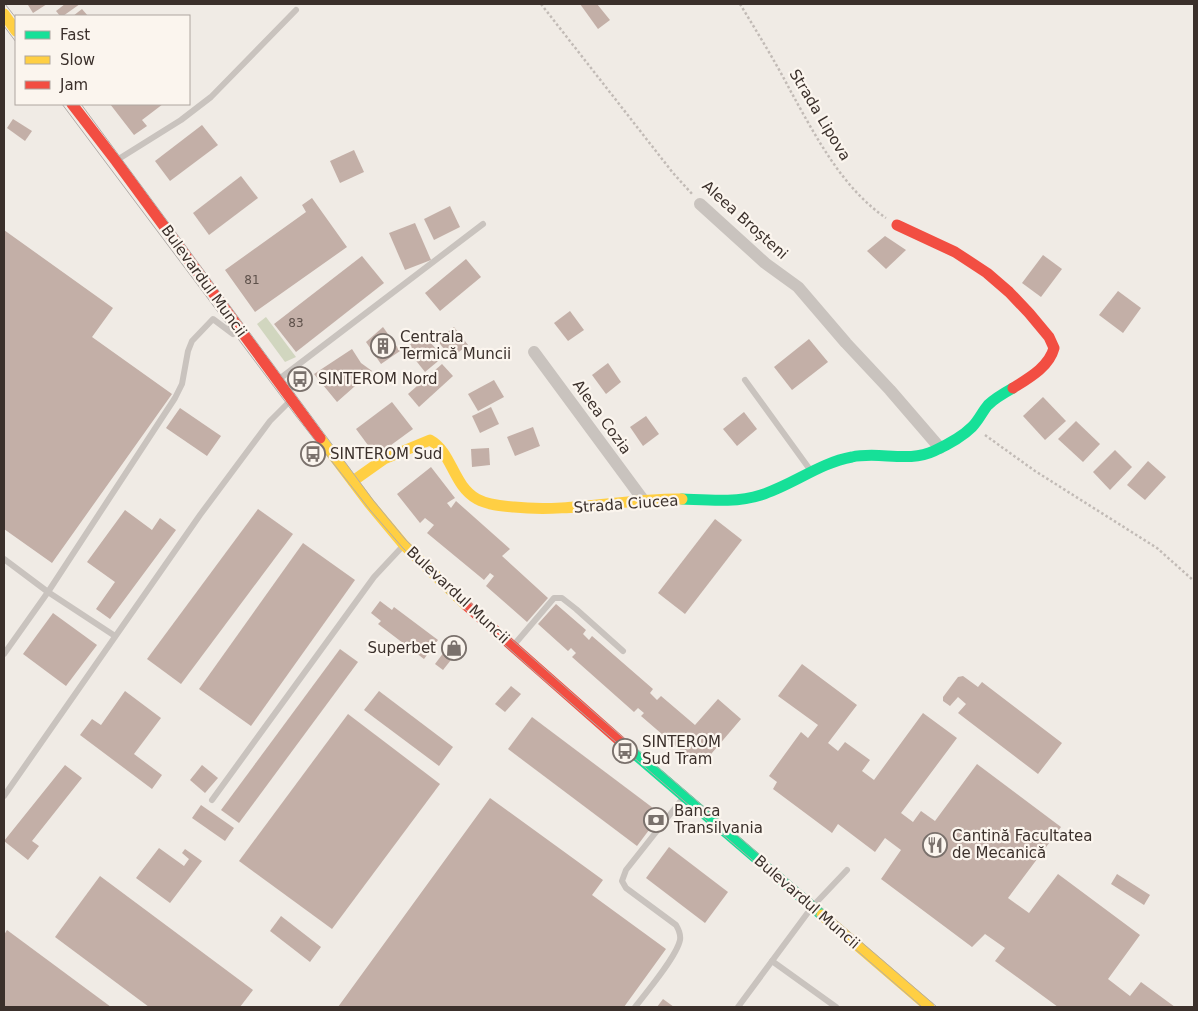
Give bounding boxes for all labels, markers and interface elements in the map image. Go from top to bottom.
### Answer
legend [15,15,190,105]
text: Fast [60,26,90,44]
text: Slow [60,51,95,69]
street label: Strada Lipova [786,66,854,164]
text: Jam [59,76,88,94]
street label: Aleea Broșteni [699,177,791,263]
street label: Bulevardul Muncii [157,222,251,340]
house number: 81 [244,273,260,287]
house number: 83 [288,316,304,330]
place label: Centrala Termică Muncii [399,328,511,363]
building icon: Centrala Termică Muncii [370,333,396,359]
bus stop icon: SINTEROM Nord [287,366,313,392]
place label: SINTEROM Nord [318,370,438,388]
street label: Aleea Cozia [569,376,635,458]
bus stop icon: SINTEROM Sud [300,441,326,467]
place label: SINTEROM Sud [330,445,442,463]
street label: Strada Ciucea [573,491,679,517]
street label: Bulevardul Muncii [403,543,513,647]
shop icon: Superbet [441,635,467,661]
place label: Superbet [367,639,436,657]
place label: SINTEROM Sud Tram [642,733,721,768]
bus stop icon: SINTEROM Sud Tram [612,738,638,764]
place label: Banca Transilvania [673,802,763,837]
bank icon: Banca Transilvania [643,807,669,833]
place label: Cantină Facultatea de Mecanică [952,827,1092,862]
restaurant icon: Cantină Facultatea de Mecanică [922,832,948,858]
street label: Bulevardul Muncii [751,851,863,953]

